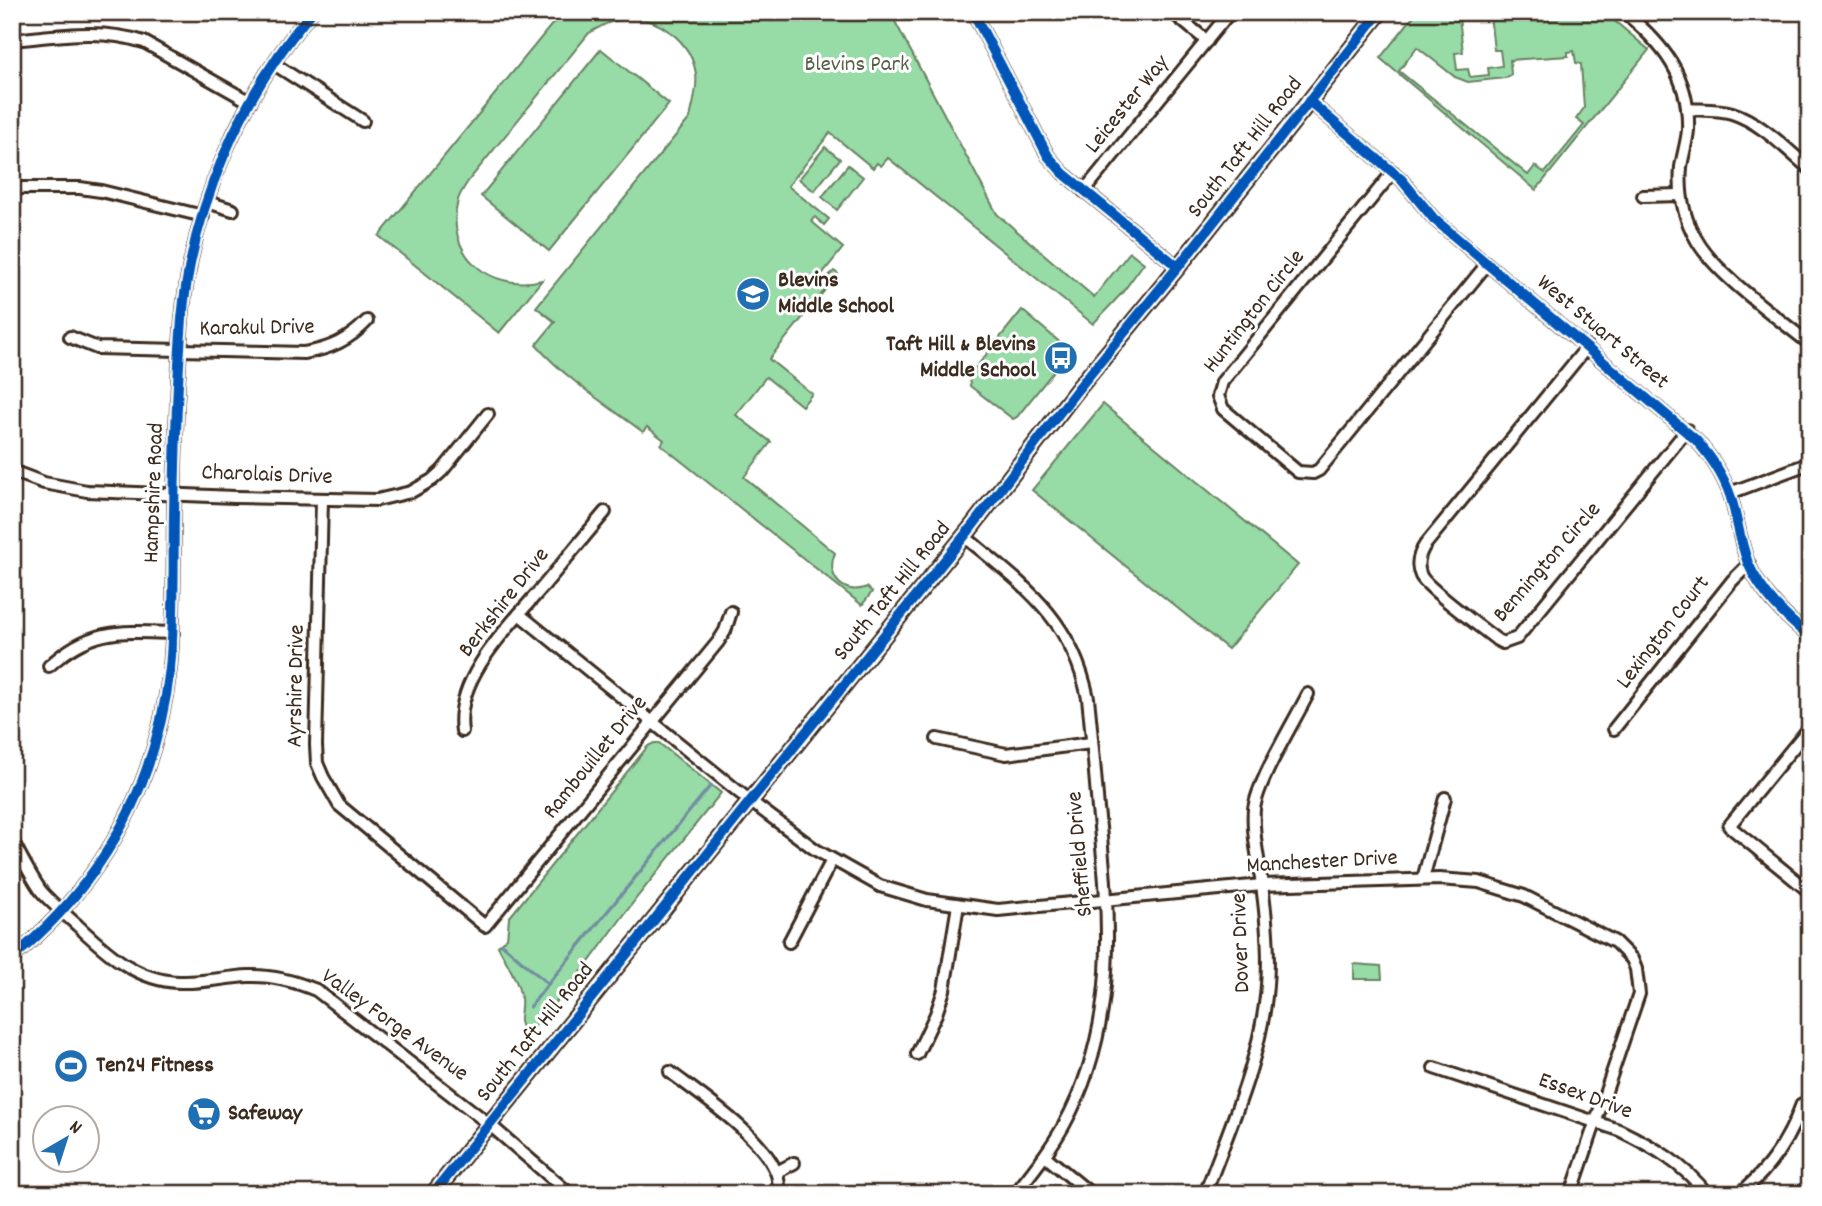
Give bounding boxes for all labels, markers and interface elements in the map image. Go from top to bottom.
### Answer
street label: Leicester Way [1078,48,1179,161]
park label: Blevins Park [804,49,910,82]
street label: South Taft Hill Road [1180,70,1312,226]
street label: Huntington Circle [1196,243,1314,381]
place label: Blevins Middle School [778,265,895,324]
street label: West Stuart Street [1528,268,1676,398]
school or university icon: Blevins Middle School [734,275,772,313]
street label: Karakul Drive [199,311,315,347]
place label: Taft Hill & Blevins Middle School [886,329,1037,388]
bus stop icon: Taft Hill & Blevins Middle School [1042,339,1080,377]
street label: Hampshire Road [136,422,174,564]
street label: Charolais Drive [201,457,333,495]
street label: Bennington Circle [1486,495,1610,631]
street label: South Taft Hill Road [826,515,960,669]
street label: Berkshire Drive [451,541,559,665]
street label: Lexington Court [1609,569,1719,697]
street label: Ayrshire Drive [279,624,315,748]
street label: Rambouillet Drive [536,689,656,827]
street label: Sheffield Drive [1059,790,1103,918]
street label: Manchester Drive [1246,843,1398,883]
street label: Dover Drive [1224,892,1260,994]
street label: South Taft Hill Road [469,956,603,1110]
street label: Valley Forge Avenue [314,961,474,1091]
sports icon: Ten24 Fitness [52,1047,90,1085]
place label: Ten24 Fitness [96,1050,214,1083]
street label: Essex Drive [1533,1065,1637,1129]
supermarket icon: Safeway [185,1095,223,1133]
place label: Safeway [228,1098,304,1131]
north arrow [32,1104,102,1174]
text: N [62,1115,87,1142]

